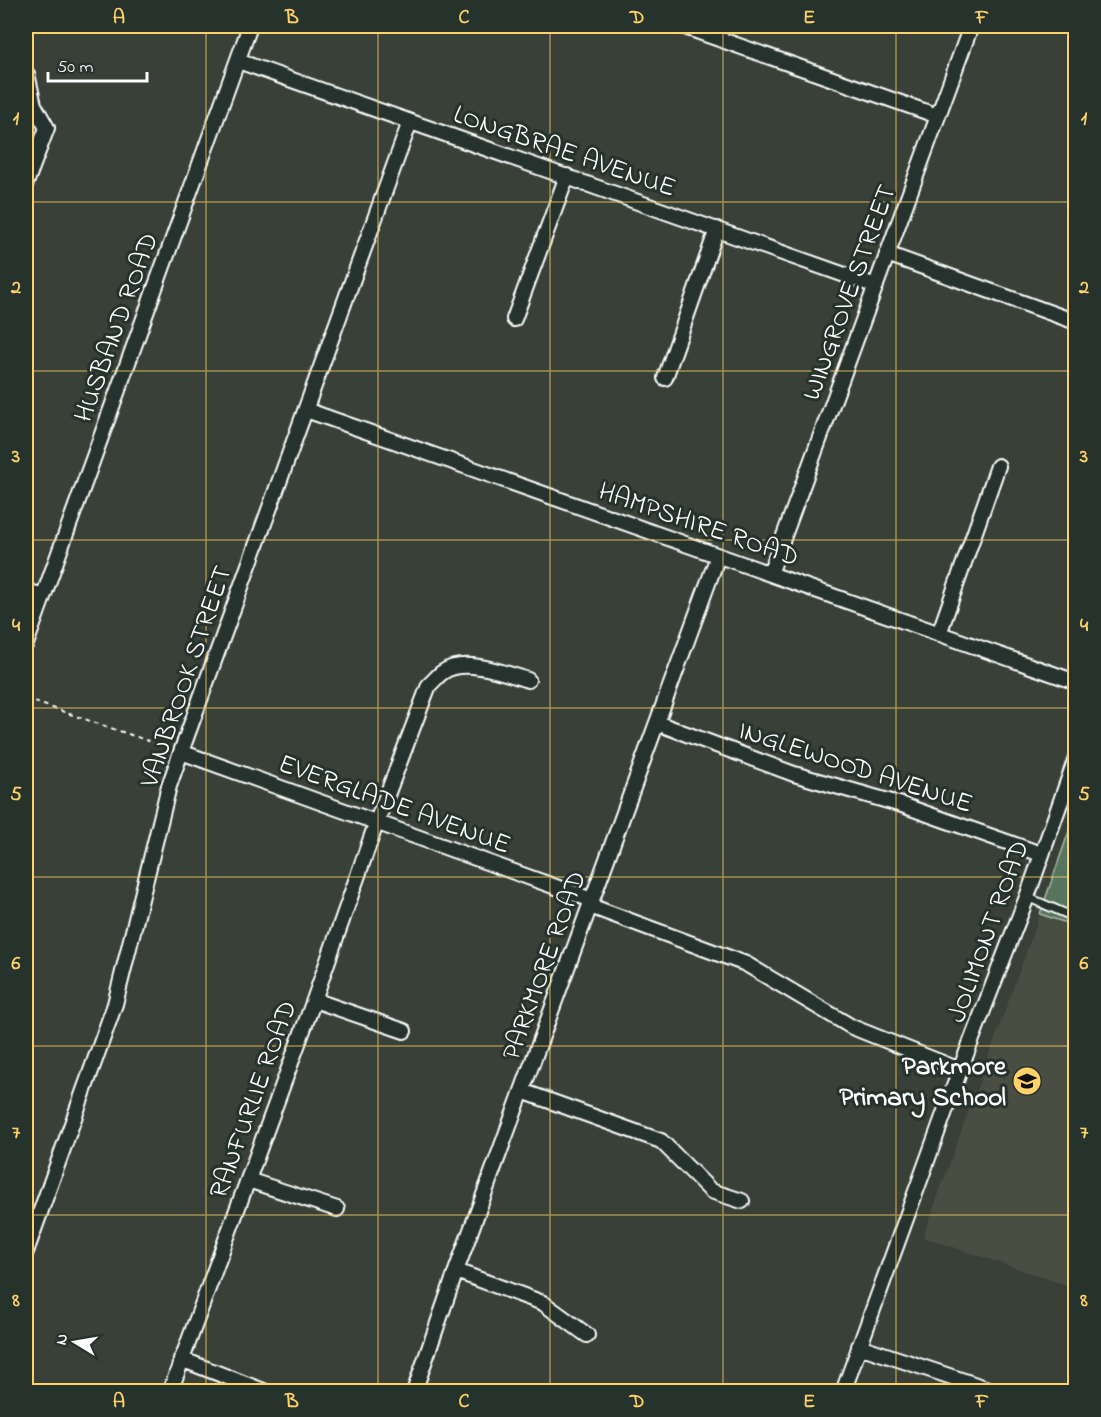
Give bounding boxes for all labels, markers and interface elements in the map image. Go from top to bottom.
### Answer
text: A [113,4,125,33]
text: B [284,4,299,33]
text: C [459,4,470,33]
text: D [629,4,644,33]
text: E [803,4,815,33]
text: F [975,4,989,33]
scale bar [48,45,147,83]
text: 50 m [57,55,94,81]
street label: LONGBRAE AVENUE [448,96,681,209]
text: 1 [13,105,20,134]
text: 1 [1081,105,1088,134]
street label: WINGROVE STREET [793,179,908,406]
street label: HUSBAND ROAD [65,228,170,428]
text: 2 [10,274,21,303]
text: 2 [1078,274,1089,303]
text: 3 [11,443,20,472]
text: 3 [1079,443,1088,472]
street label: HAMPSHIRE ROAD [593,473,804,578]
street label: VANBROOK STREET [131,561,244,794]
text: 4 [12,612,21,641]
text: 4 [1080,612,1089,641]
street label: INGLEWOOD AVENUE [733,712,977,825]
street label: EVERGLADE AVENUE [273,745,516,865]
text: 5 [10,781,22,810]
text: 5 [1078,781,1090,810]
street label: JOLIMONT ROAD [938,835,1040,1028]
street label: PARKMORE ROAD [493,866,598,1066]
text: 6 [12,950,21,979]
text: 6 [1080,950,1089,979]
street label: RANFURLIE ROAD [200,995,308,1204]
place label: Parkmore Primary School [839,1048,1007,1118]
school or university icon: Parkmore Primary School [1011,1065,1043,1097]
text: 7 [12,1119,21,1148]
text: 7 [1080,1119,1089,1148]
text: 8 [11,1287,20,1316]
text: 8 [1079,1287,1088,1316]
north arrow [45,1312,105,1372]
text: N [49,1332,75,1347]
text: A [113,1388,125,1417]
text: B [284,1388,299,1417]
text: C [459,1388,470,1417]
text: D [629,1388,644,1417]
text: E [803,1388,815,1417]
text: F [975,1388,989,1417]

